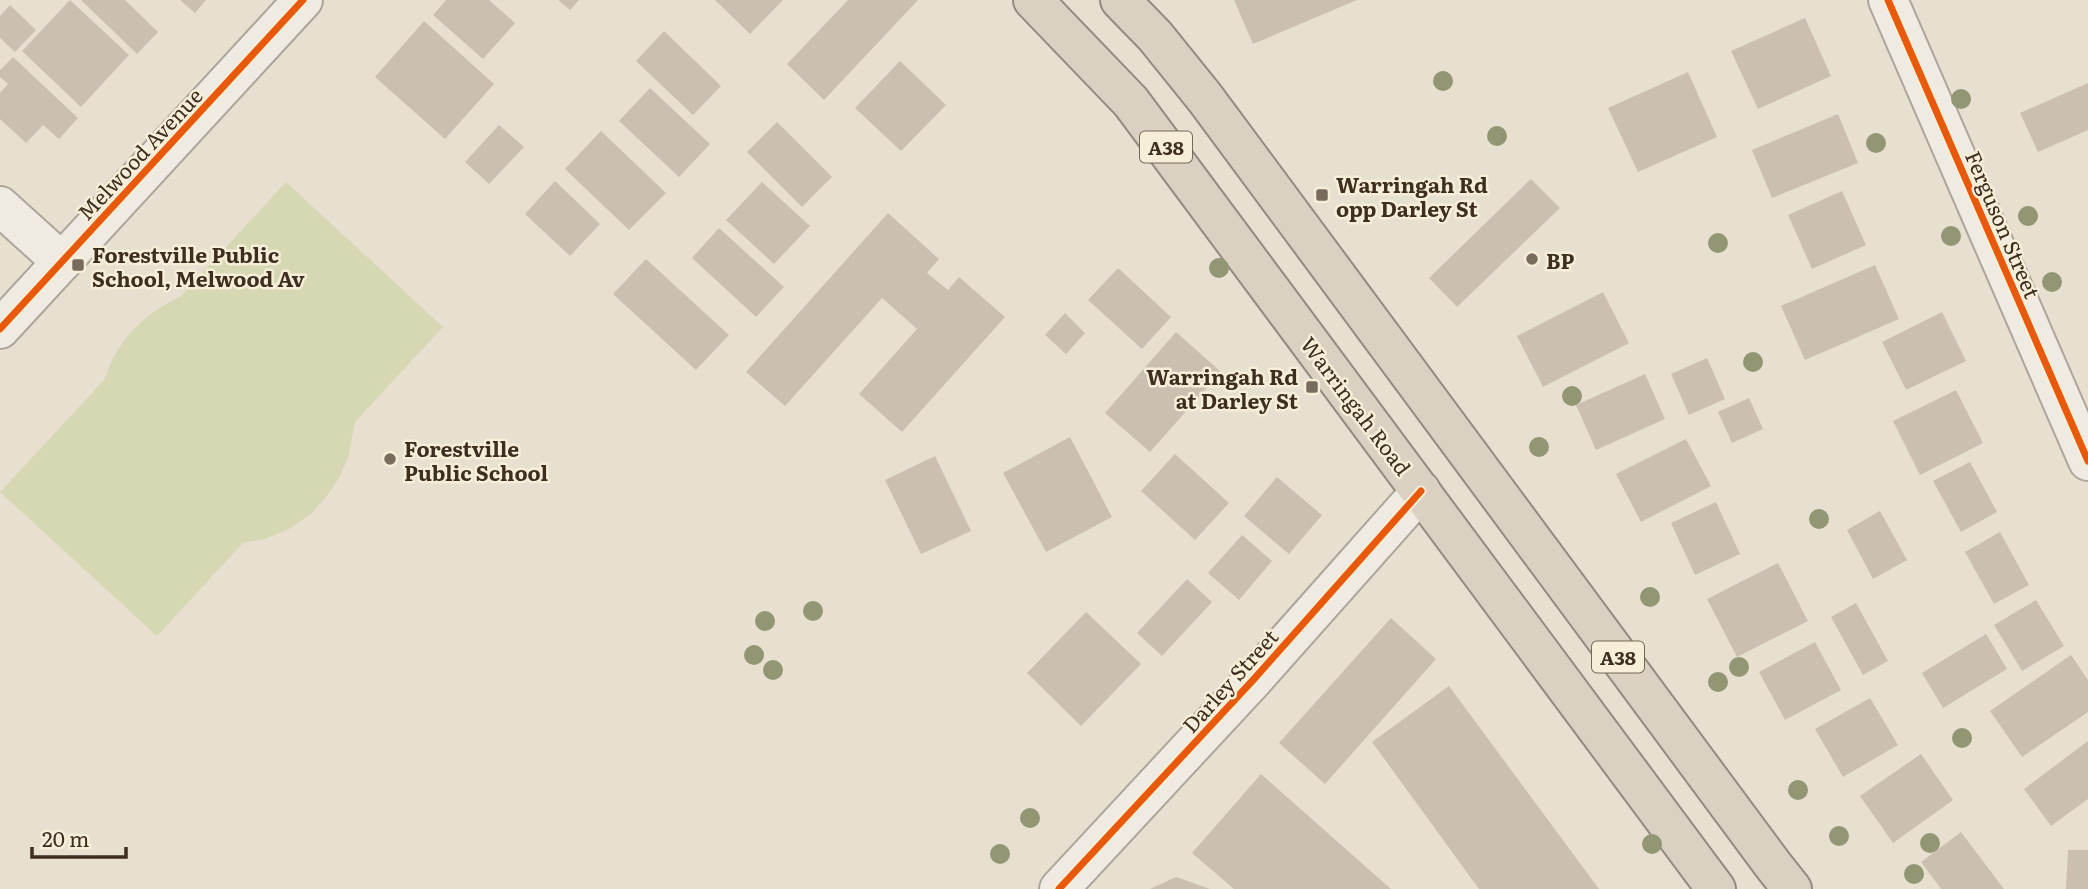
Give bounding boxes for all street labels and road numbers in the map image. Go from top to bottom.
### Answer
street label: Melwood Avenue [69,80,209,226]
road number: A38 [1140,132,1192,162]
street label: Ferguson Street [1959,145,2049,303]
street label: Warringah Road [1295,329,1420,481]
street label: Darley Street [1174,621,1285,739]
road number: A38 [1592,642,1644,672]

